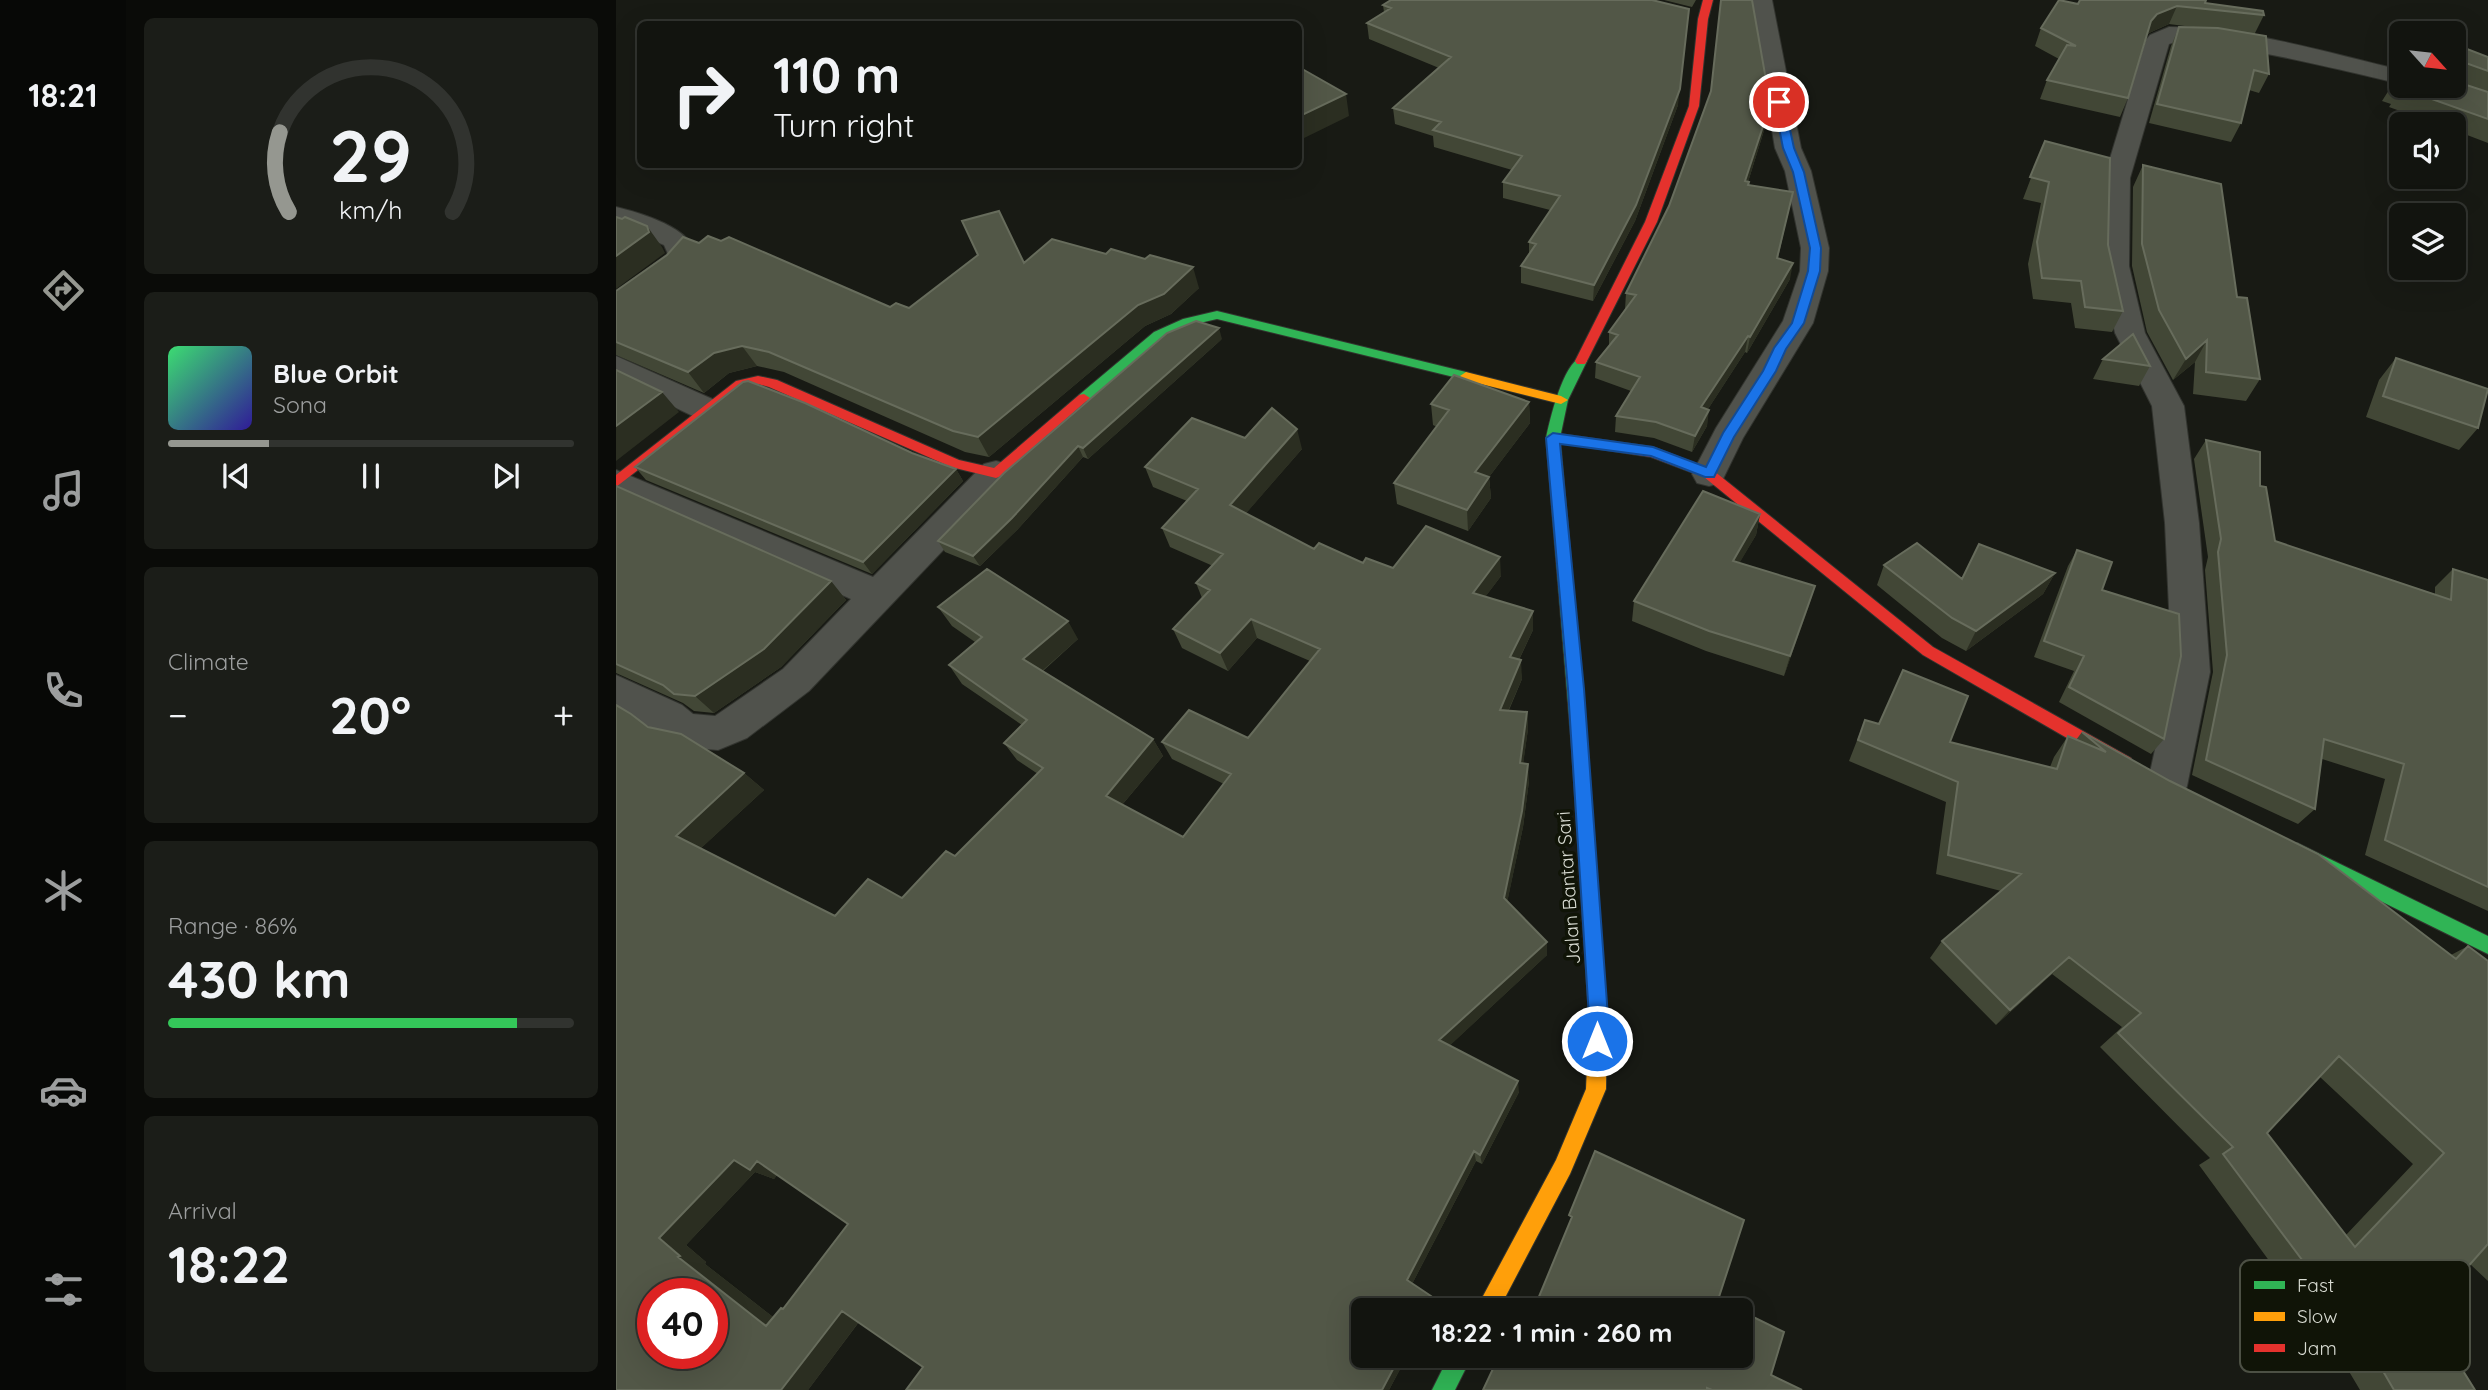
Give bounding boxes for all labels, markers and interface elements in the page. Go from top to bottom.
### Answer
north arrow [2389,21,2466,98]
map controls [2389,21,2466,280]
text: 110 m [773,44,900,105]
icon: right [658,49,749,140]
pin [1749,72,1809,132]
text: 18:21 [28,75,98,115]
icon: arrive [1760,83,1798,121]
text: Turn right [773,105,914,145]
text: 29 [330,110,412,201]
button: sound [2389,112,2466,189]
text: km/h [339,194,403,225]
button: layers [2389,203,2466,280]
icon: directions [39,266,88,315]
text: Blue Orbit [273,357,399,390]
text: Sona [273,390,327,419]
icon: previous [217,457,255,495]
icon: pause [352,457,390,495]
icon: next [487,457,525,495]
icon: music [39,466,88,515]
text: Climate [168,647,249,676]
icon: phone [39,666,88,715]
text: 20° [329,682,411,747]
text: − [168,691,188,739]
text: + [553,691,574,739]
street label: Jalan Bantar Sari [1551,811,1585,965]
icon: climate [39,866,88,915]
text: Range · 86% [168,911,297,940]
text: 430 km [168,946,351,1011]
position arrow [1560,1004,1634,1078]
icon: car [39,1066,88,1115]
text: Arrival [168,1196,237,1225]
text: 18:22 [168,1231,290,1296]
legend [2240,1260,2470,1372]
icon: filters [39,1265,88,1314]
text: Fast [2297,1273,2334,1297]
speed limit sign: 40 [637,1278,728,1369]
text: Slow [2297,1304,2338,1328]
text: 18:22 · 1 min · 260 m [1431,1316,1673,1349]
text: Jam [2297,1336,2337,1360]

